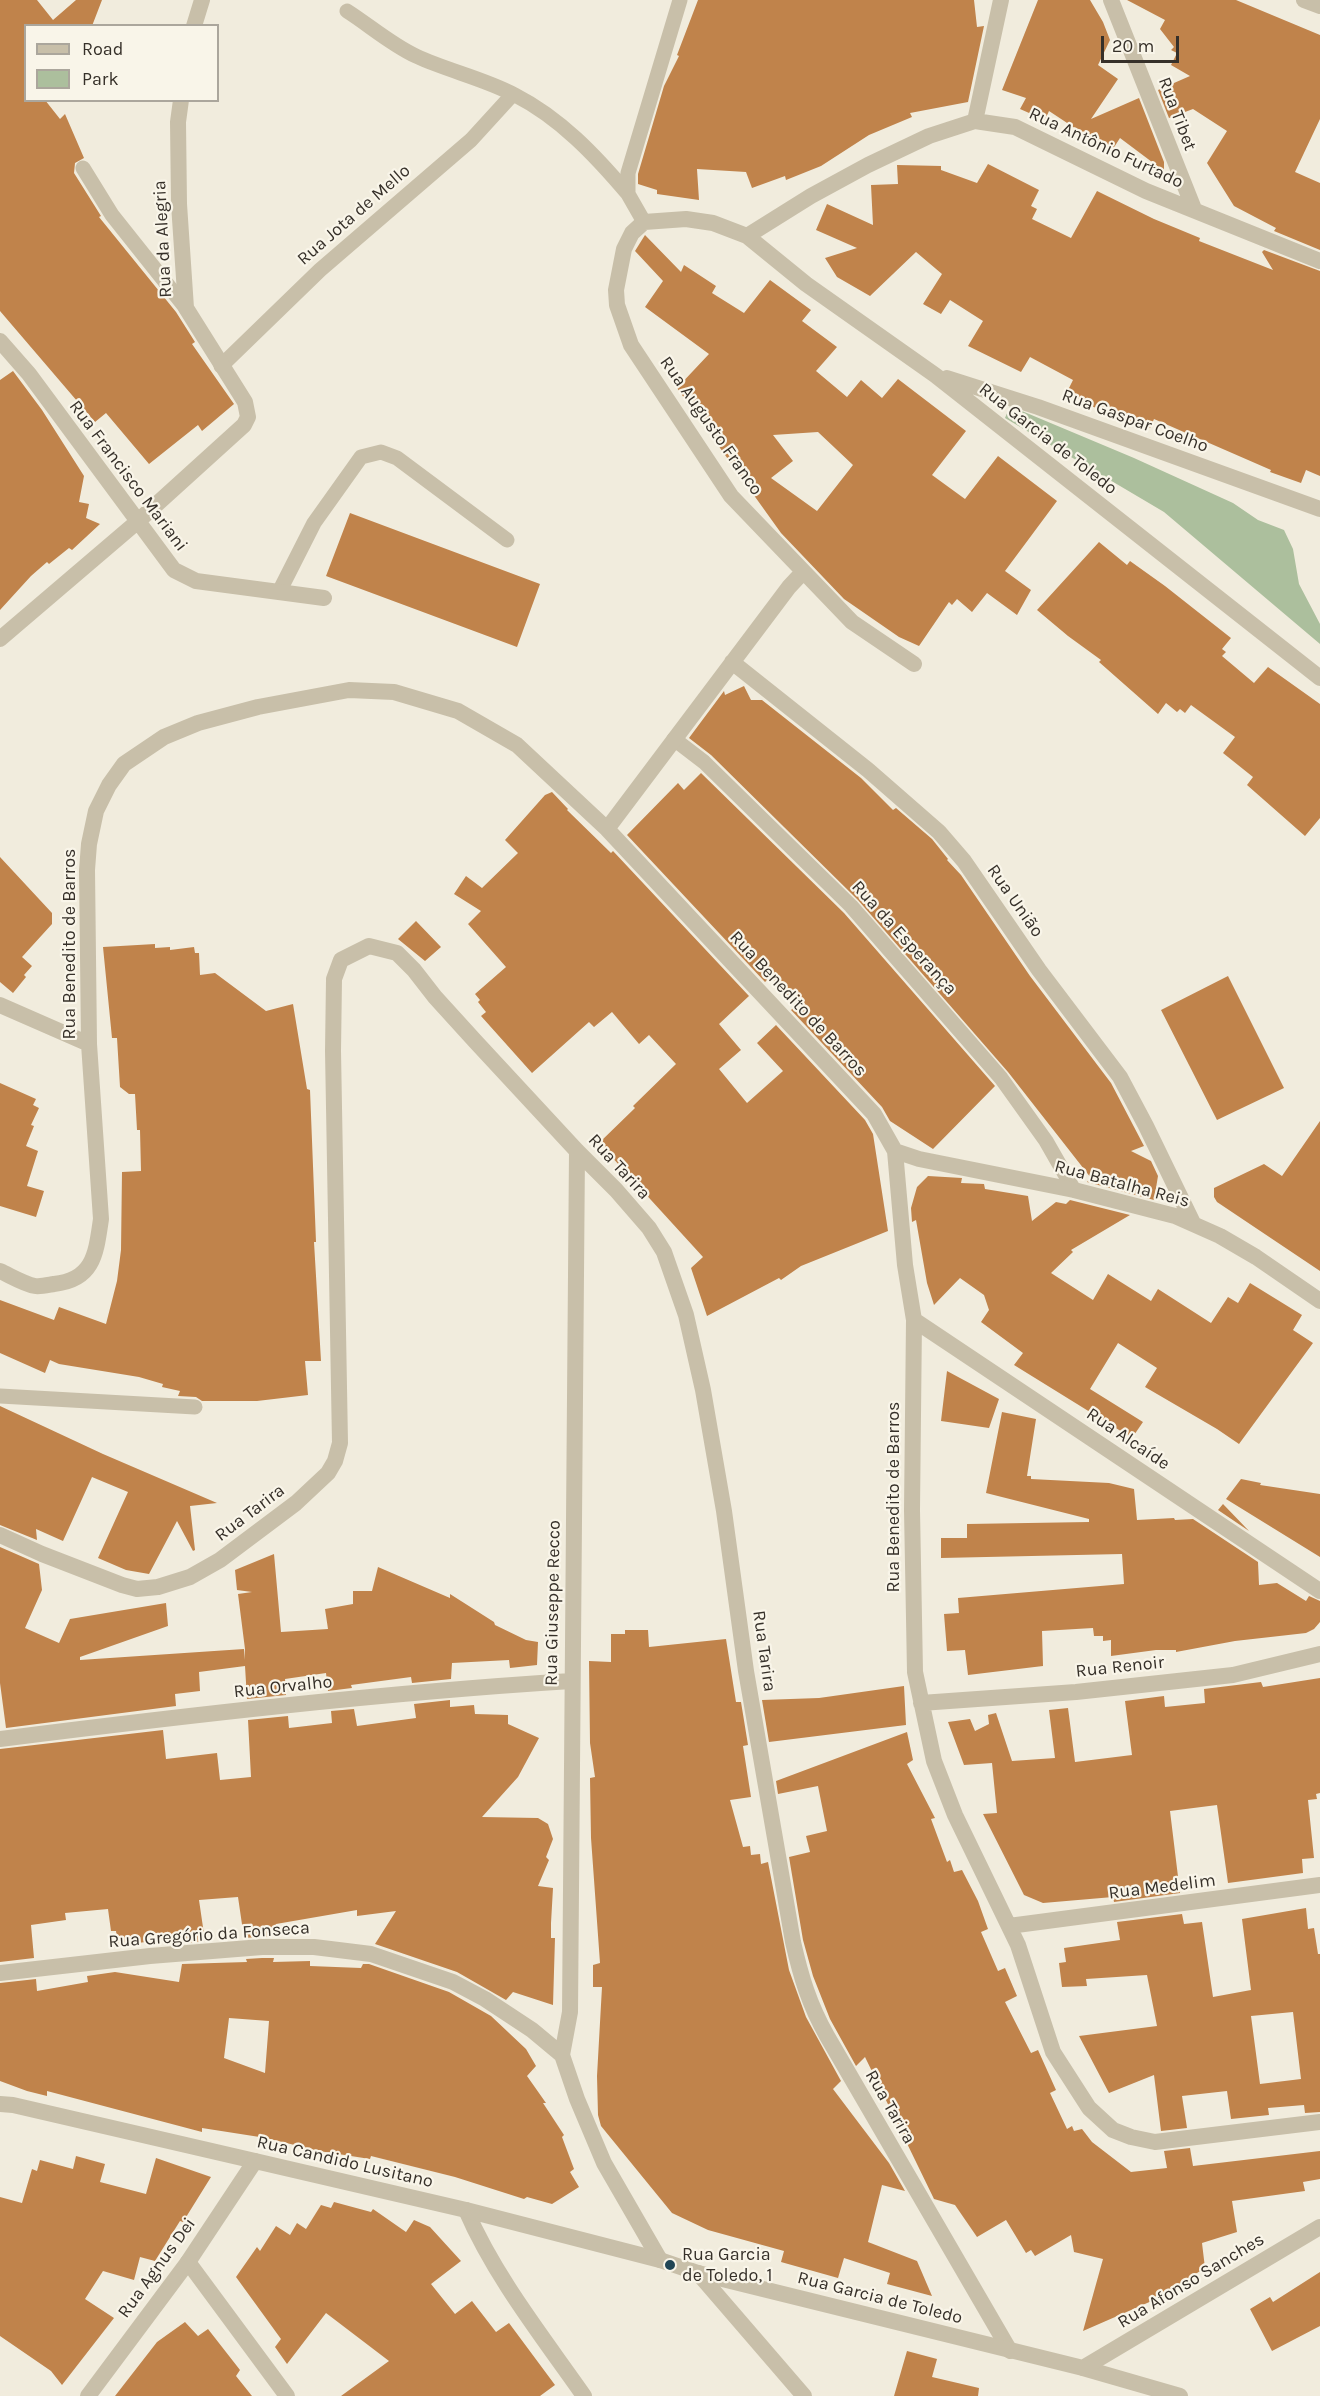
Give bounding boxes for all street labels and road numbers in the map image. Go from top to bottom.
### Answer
street label: Rua Tibet [1153,74,1201,154]
street label: Rua Antônio Furtado [1025,103,1187,193]
street label: Rua Jota de Mello [293,160,415,270]
street label: Rua da Alegria [149,180,177,298]
street label: Rua Augusto Franco [655,352,767,500]
street label: Rua Garcia de Toledo [975,378,1121,500]
street label: Rua Gaspar Coelho [1059,384,1211,458]
street label: Rua Francisco Mariani [64,396,192,556]
street label: Rua Benedito de Barros [59,848,81,1040]
street label: Rua União [982,860,1048,942]
street label: Rua da Esperança [847,876,961,1000]
street label: Rua Benedito de Barros [725,927,871,1081]
street label: Rua Tarira [583,1130,655,1204]
street label: Rua Batalha Reis [1052,1156,1192,1212]
street label: Rua Benedito de Barros [883,1401,905,1593]
street label: Rua Alcaíde [1082,1403,1174,1475]
street label: Rua Tarira [211,1480,289,1546]
street label: Rua Giuseppe Recco [541,1520,565,1686]
street label: Rua Tarira [748,1609,780,1693]
street label: Rua Renoir [1075,1652,1165,1682]
street label: Rua Orvalho [233,1671,333,1703]
street label: Rua Medelim [1107,1870,1217,1904]
street label: Rua Gregório da Fonseca [108,1917,310,1953]
street label: Rua Tarira [860,2066,920,2148]
street label: Rua Candido Lusitano [255,2131,435,2193]
street label: Rua Agnus Dei [113,2214,201,2322]
street label: Rua Afonso Sanches [1114,2229,1268,2333]
street label: Rua Garcia de Toledo [795,2267,965,2329]

